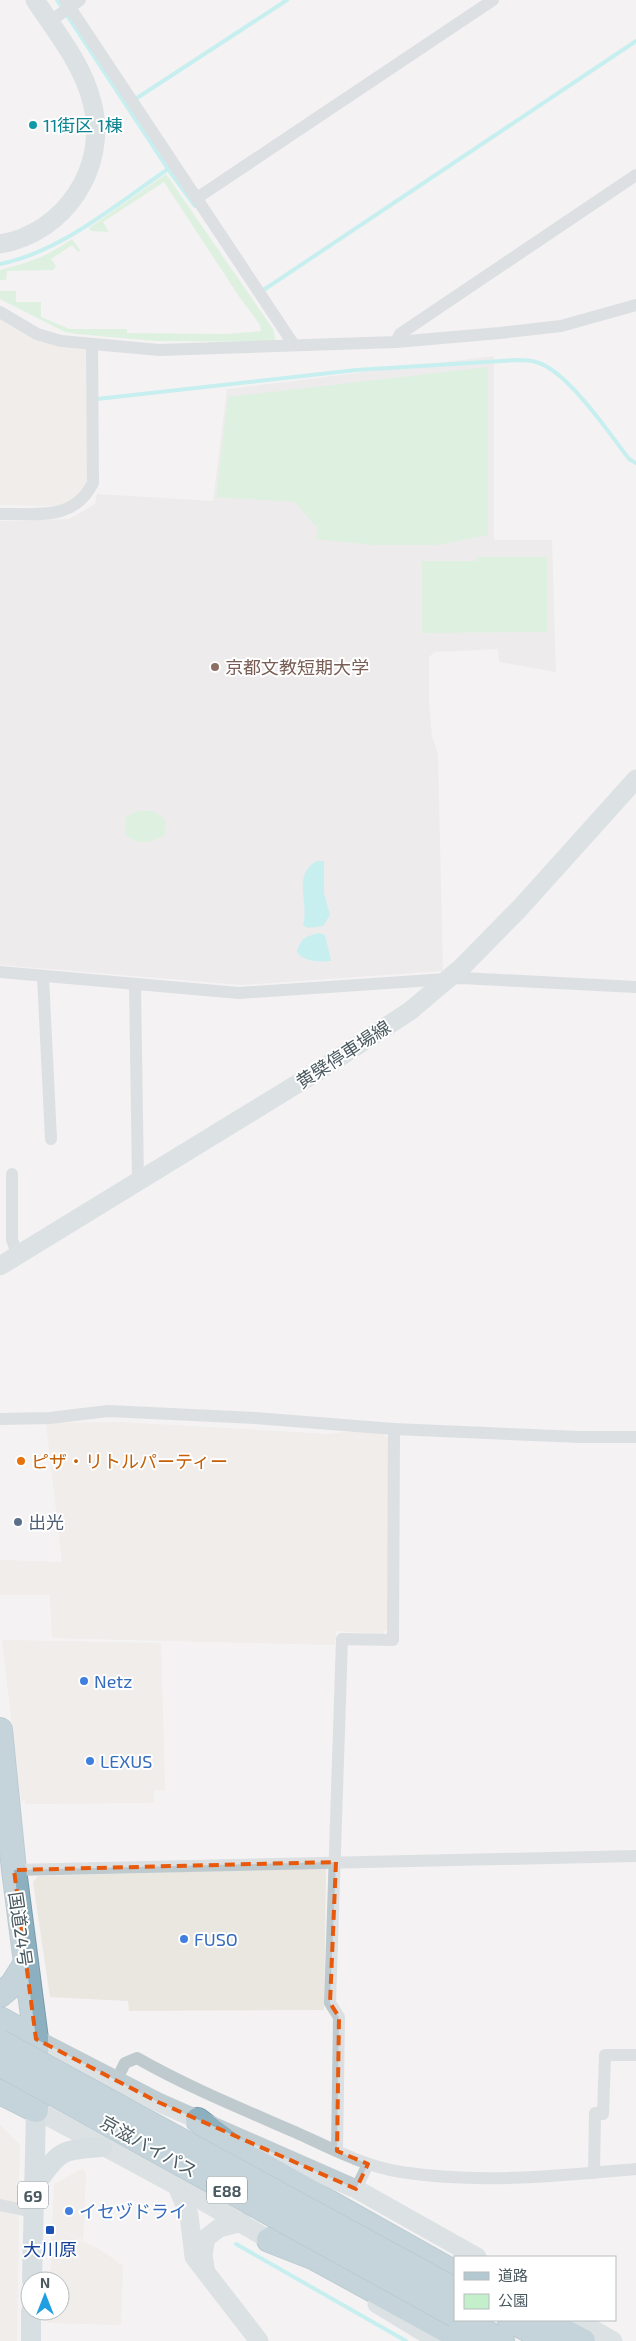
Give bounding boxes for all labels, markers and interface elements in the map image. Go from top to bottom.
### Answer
place label: 11街区 1棟 [43,114,123,136]
marker: 11街区 1棟 [27,119,39,131]
place label: 京都文教短期大学 [225,656,369,678]
marker: 京都文教短期大学 [209,661,221,673]
street label: 黄檗停車場線 [292,1015,394,1093]
place label: ピザ・リトルパーティー [31,1450,228,1472]
marker: ピザ・リトルパーティー [15,1455,27,1467]
place label: 出光 [28,1511,64,1533]
marker: 出光 [12,1516,24,1528]
place label: Netz [94,1670,132,1692]
marker: Netz [78,1675,90,1687]
place label: LEXUS [100,1750,152,1772]
marker: LEXUS [84,1755,96,1767]
street label: 国道24号 [5,1890,37,1968]
place label: FUSO [194,1928,238,1950]
marker: FUSO [178,1933,190,1945]
street label: 京滋バイパス [97,2110,201,2182]
road number: E88 [207,2176,247,2204]
road number: 69 [18,2182,48,2208]
place label: イセヅドライ [79,2200,187,2222]
marker: イセヅドライ [63,2205,75,2217]
marker: 大川原 [44,2224,56,2236]
place label: 大川原 [23,2238,77,2260]
legend [454,2256,616,2321]
text: 道路 [498,2266,528,2284]
north arrow [20,2271,70,2321]
text: N [40,2274,50,2291]
text: 公園 [498,2291,528,2309]

